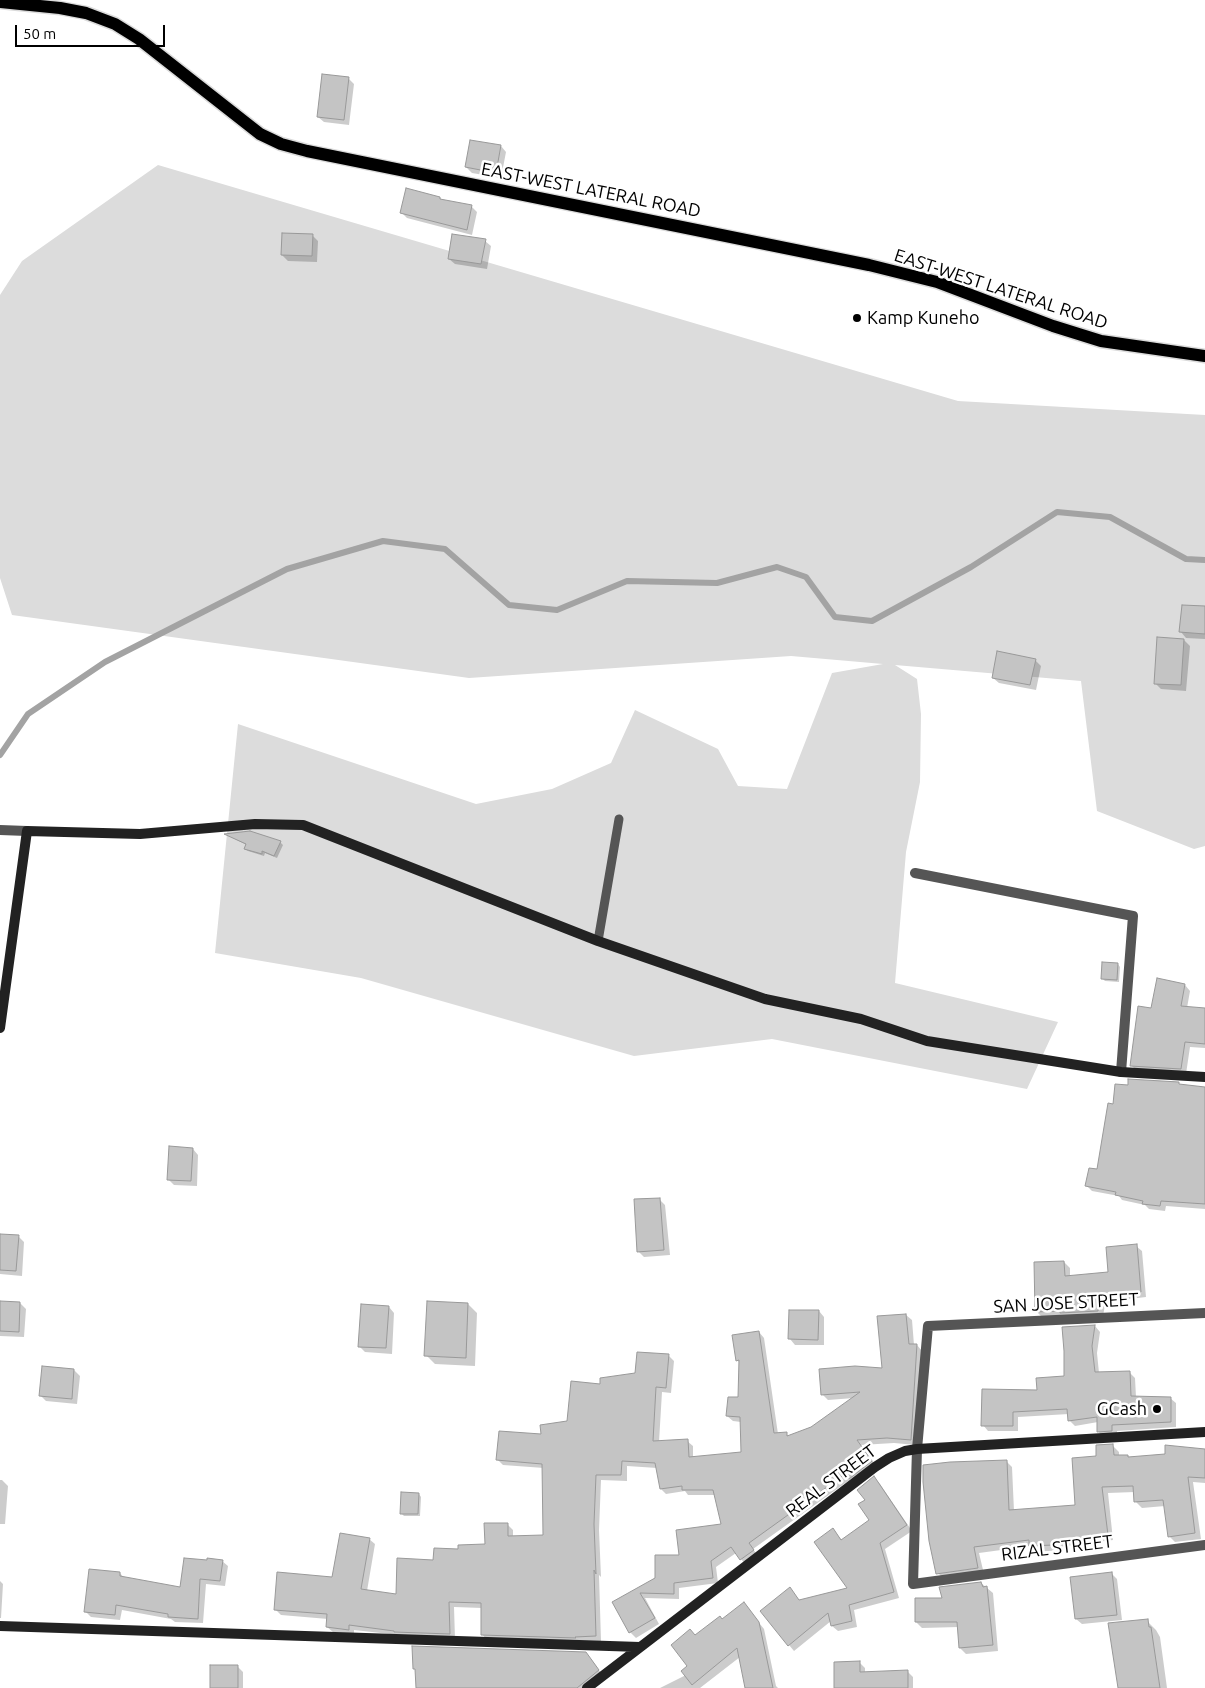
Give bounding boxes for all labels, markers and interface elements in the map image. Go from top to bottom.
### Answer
scale bar [18,15,168,47]
text: 50 m [23,25,56,42]
street label: EAST-WEST LATERAL ROAD [479,158,703,222]
street label: EAST-WEST LATERAL ROAD [892,244,1110,334]
place label: Kamp Kuneho [867,307,980,329]
marker: Kamp Kuneho [851,312,863,324]
street label: SAN JOSE STREET [993,1288,1139,1318]
place label: GCash [1097,1398,1147,1420]
marker: GCash [1151,1403,1163,1415]
street label: REAL STREET [782,1440,880,1522]
street label: RIZAL STREET [1000,1530,1114,1566]

